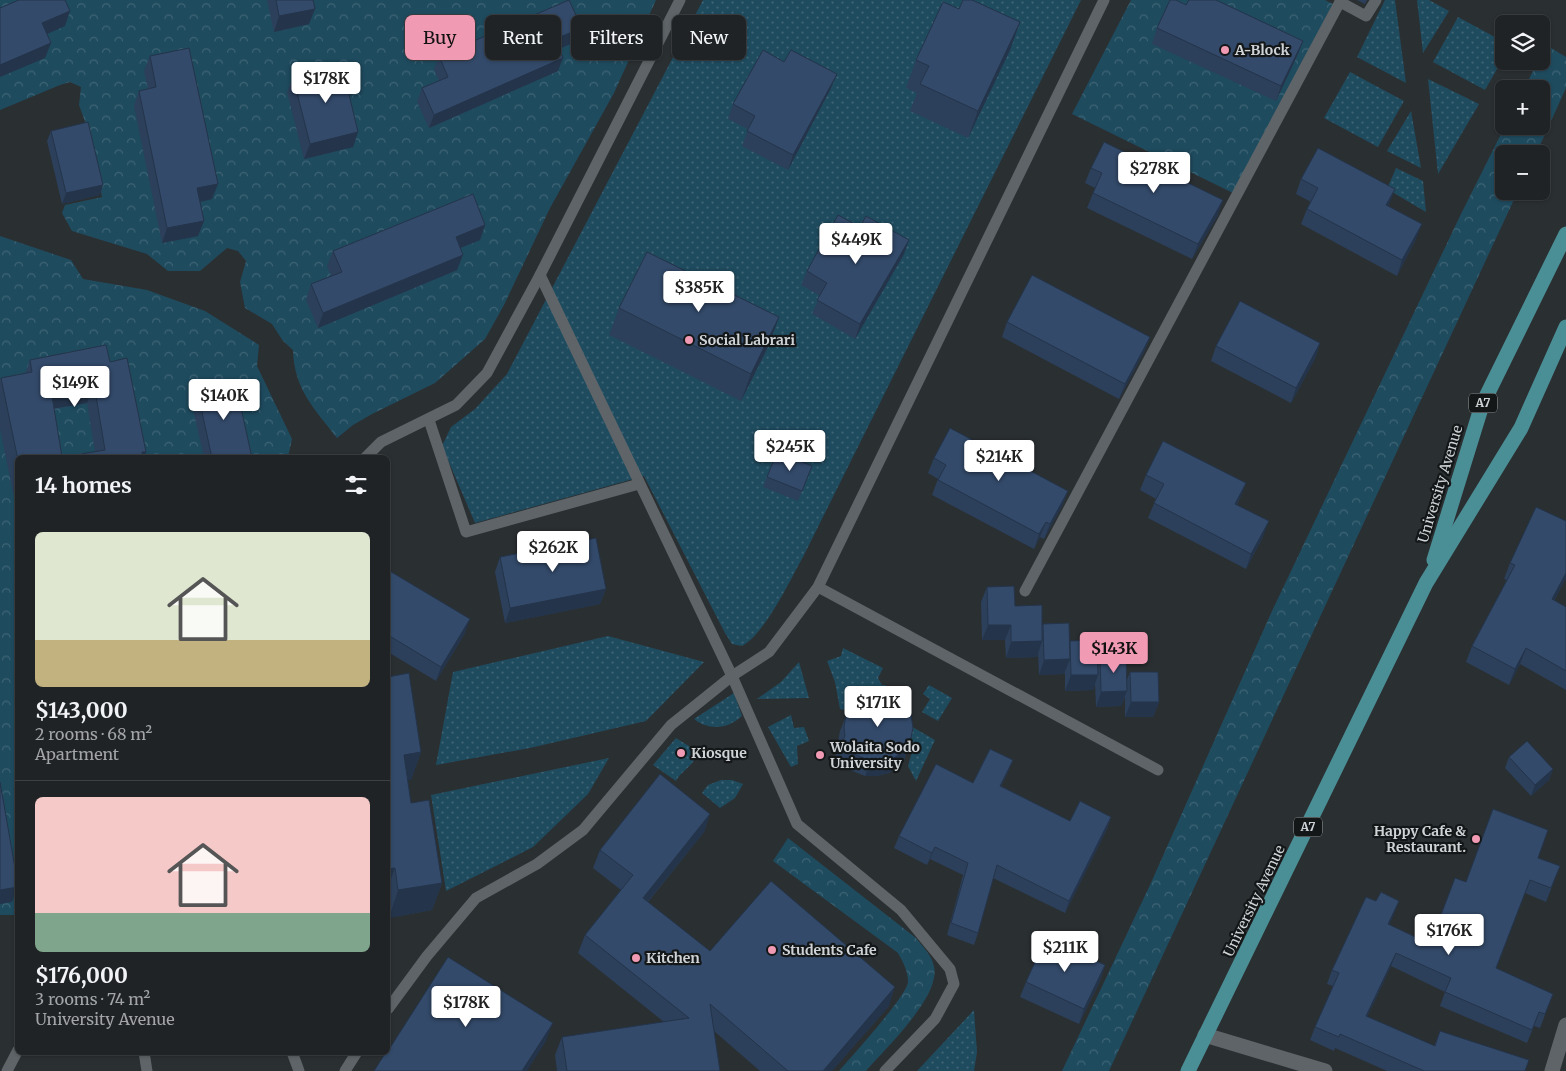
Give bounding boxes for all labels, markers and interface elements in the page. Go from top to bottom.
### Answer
chip: Buy [405,15,475,60]
chip: Rent [485,15,561,60]
chip: Filters [571,15,662,60]
chip: New [672,15,746,60]
map controls [1495,15,1550,200]
button: layers [1495,15,1550,70]
place label: A-Block [1234,41,1290,59]
marker: A-Block [1219,44,1231,56]
pin: $178K [291,62,361,104]
text: $178K [302,68,350,88]
button: + [1495,80,1550,135]
button: − [1495,145,1550,200]
pin: $278K [1119,152,1189,194]
text: $278K [1129,158,1179,178]
pin: $449K [821,222,891,265]
text: $449K [830,229,882,249]
pin: $385K [664,270,734,313]
text: $385K [674,277,724,297]
place label: Social Labrari [699,331,795,349]
marker: Social Labrari [683,334,695,346]
pin: $149K [40,366,110,408]
text: $149K [51,372,99,392]
pin: $140K [189,378,259,421]
text: $140K [200,385,248,405]
road number: A7 [1469,393,1497,412]
street label: University Avenue [1414,423,1466,545]
pin: $245K [755,430,825,472]
text: $245K [765,436,815,456]
pin: $214K [964,440,1034,482]
text: $214K [975,446,1023,466]
icon: filters [342,471,370,499]
text: 14 homes [35,472,132,499]
pin: $262K [518,530,588,573]
text: $262K [528,537,578,557]
icon: home [158,564,248,654]
pin: $143K [1079,632,1149,674]
text: $143K [1091,638,1137,658]
pin: $171K [843,686,913,728]
text: $171K [856,692,900,712]
text: $143,000 [35,697,128,724]
text: 2 rooms · 68 m² [35,724,152,744]
place label: Wolaita Sodo University [829,738,920,772]
text: Apartment [35,744,119,764]
place label: Kiosque [691,744,747,762]
marker: Kiosque [675,747,687,759]
marker: Wolaita Sodo University [814,749,826,761]
road number: A7 [1294,818,1322,836]
place label: Happy Cafe & Restaurant. [1374,822,1466,856]
icon: home [158,830,248,920]
marker: Happy Cafe & Restaurant. [1470,833,1482,845]
street label: University Avenue [1219,842,1289,960]
pin: $176K [1414,914,1484,956]
text: $176K [1426,920,1472,940]
pin: $211K [1030,930,1100,973]
text: $211K [1042,937,1088,957]
place label: Students Cafe [782,941,877,959]
marker: Students Cafe [766,944,778,956]
place label: Kitchen [646,949,700,967]
marker: Kitchen [630,952,642,964]
text: $176,000 [35,962,128,989]
pin: $178K [431,986,501,1028]
text: 3 rooms · 74 m² [35,989,150,1009]
text: $178K [442,992,490,1012]
text: University Avenue [35,1009,175,1029]

